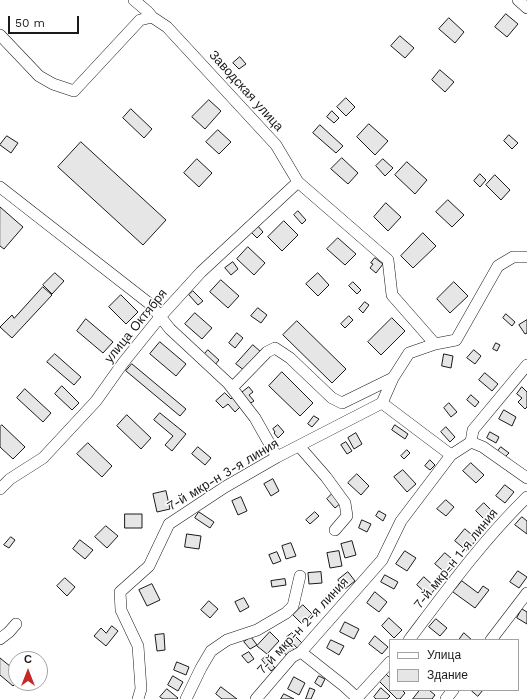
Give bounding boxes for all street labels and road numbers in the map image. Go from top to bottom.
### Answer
street label: Заводская улица [206,47,286,135]
street label: улица Октября [101,286,171,366]
street label: 7-й мкр-н 3-я линия [165,436,281,514]
street label: 7-й мкр-н 1-я линия [411,506,501,612]
street label: 7-й мкр-н 2-я линия [254,574,352,678]

